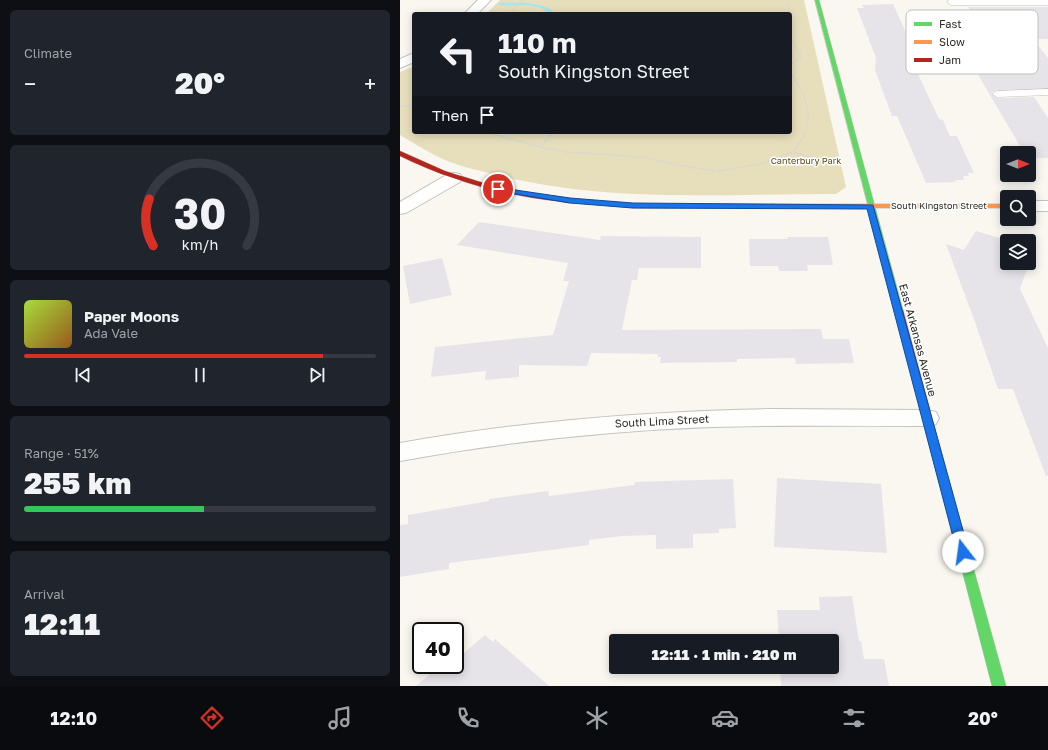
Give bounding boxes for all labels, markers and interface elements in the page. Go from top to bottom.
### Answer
legend [906,10,1038,74]
text: Fast [939,17,962,30]
text: 110 m [498,26,577,59]
icon: left [432,28,484,80]
text: Slow [939,35,965,48]
text: Climate [24,45,72,61]
text: Jam [939,53,961,66]
text: South Kingston Street [498,60,690,82]
text: 20° [175,65,225,101]
text: − [24,70,36,97]
text: + [364,70,376,97]
icon: arrive [476,104,498,126]
text: Then [432,106,468,124]
north arrow [1000,146,1036,182]
map controls [1000,146,1036,270]
park label: Canterbury Park [771,155,841,166]
pin [481,172,515,206]
icon: arrive [487,178,509,200]
text: 30 [174,188,226,238]
button: search [1000,190,1036,226]
street label: South Kingston Street [891,200,987,211]
button: layers [1000,234,1036,270]
text: km/h [182,235,218,252]
street label: East Arkansas Avenue [897,282,940,398]
text: Paper Moons [84,307,179,325]
text: Ada Vale [84,325,138,341]
icon: previous [72,364,94,386]
icon: pause [189,364,211,386]
icon: next [306,364,328,386]
street label: South Lima Street [614,412,710,429]
text: Range · 51% [24,445,99,461]
text: 255 km [24,465,131,501]
position arrow [942,531,984,573]
text: Arrival [24,586,65,602]
text: 12:11 [24,606,100,642]
speed limit sign: 40 [412,622,464,674]
text: 12:11 · 1 min · 210 m [652,645,796,663]
icon: directions [198,704,226,732]
icon: music [326,704,354,732]
icon: phone [454,704,482,732]
icon: climate [583,704,611,732]
icon: car [711,704,739,732]
icon: filters [840,704,868,732]
text: 12:10 [50,707,97,729]
text: 20° [968,707,998,729]

